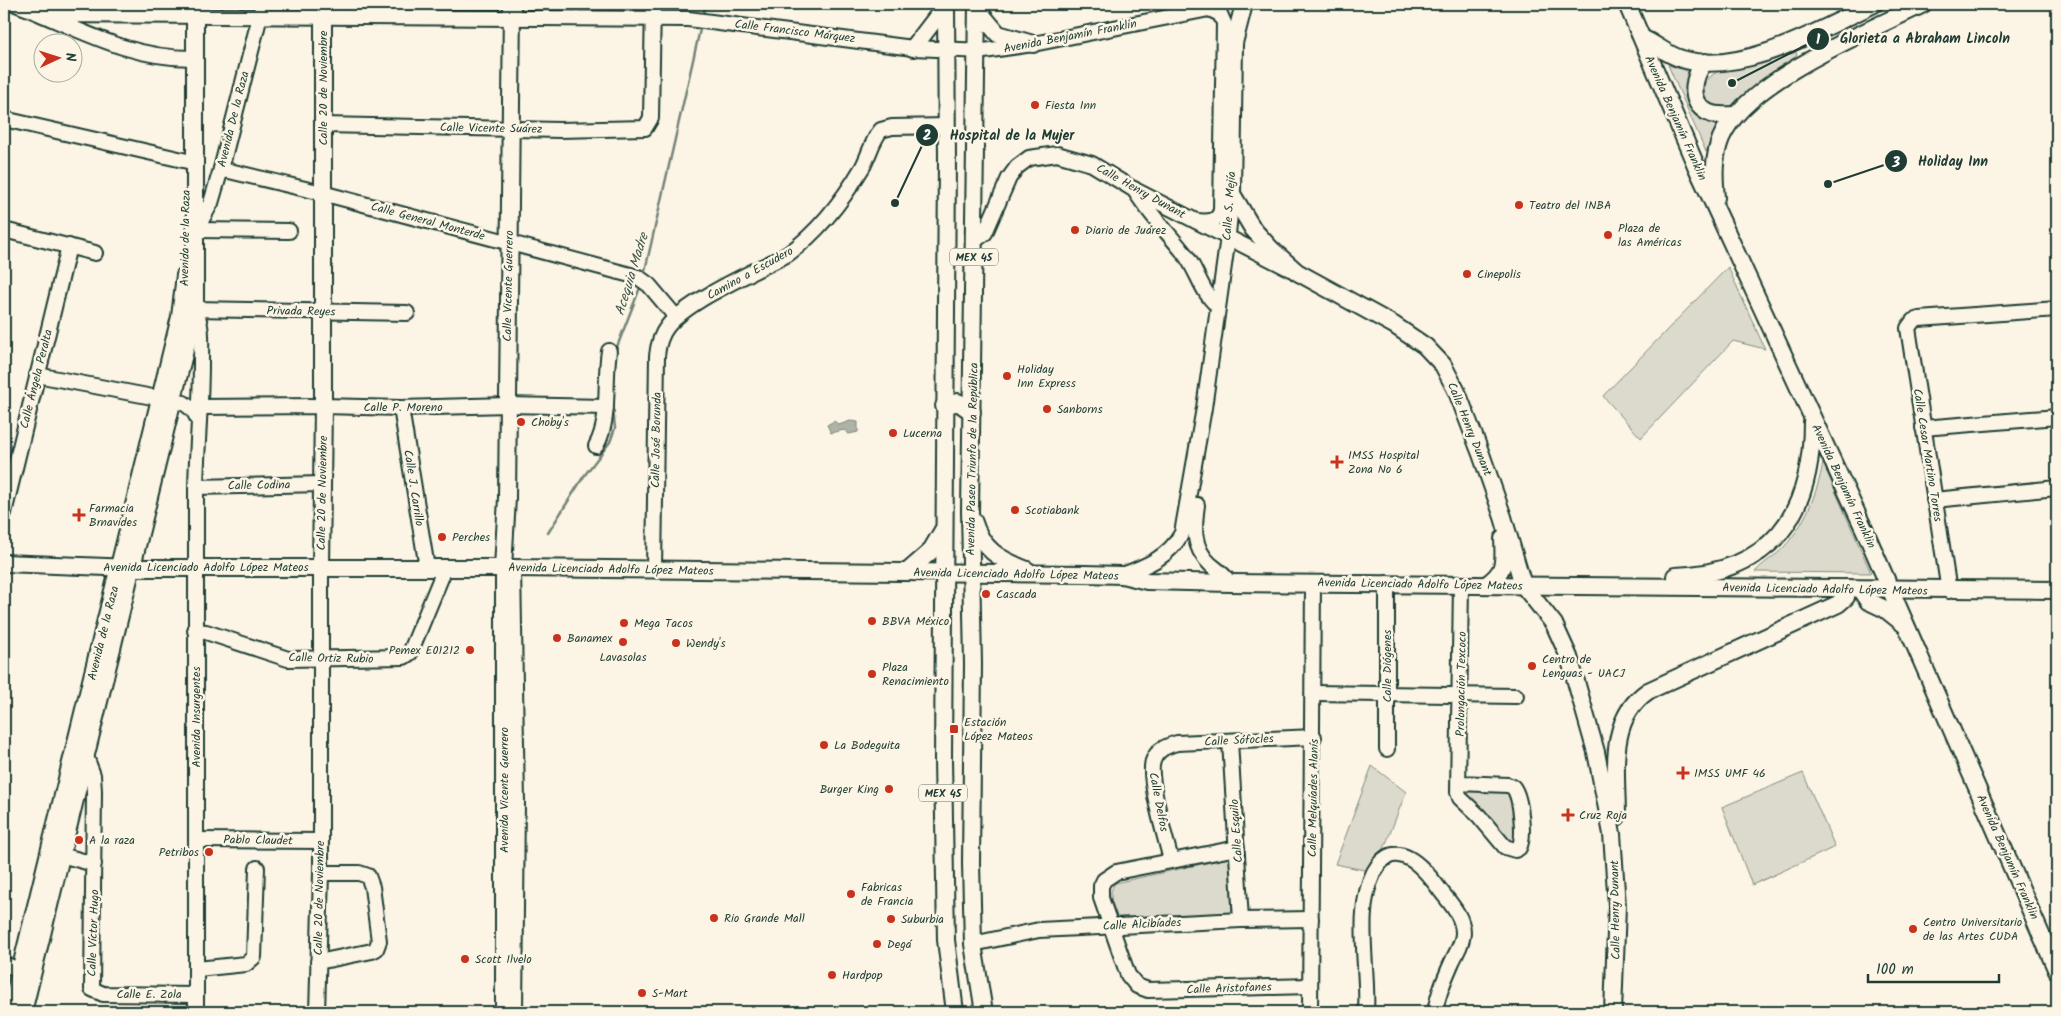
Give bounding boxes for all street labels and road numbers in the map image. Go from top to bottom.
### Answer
street label: Avenida Benjamín Franklin [1002,14,1138,59]
street label: Calle Francisco Márquez [734,15,856,48]
street label: Calle 20 de Noviembre [314,30,333,146]
street label: Avenida Benjamín Franklin [1639,53,1712,184]
street label: Avenida De la Raza [212,69,255,169]
street label: Calle Vicente Suárez [440,118,542,139]
street label: Calle Henry Dunant [1093,159,1189,224]
street label: Calle S. Mejía [1218,170,1241,241]
street label: Avenida de la Raza [175,189,196,286]
street label: Calle General Monterde [369,197,488,246]
street label: Calle Vicente Guerrero [498,230,519,342]
street label: Camino a Escudero [703,242,797,305]
road number: MEX 45 [950,248,998,266]
street label: Privada Reyes [266,301,336,322]
street label: Calle Ángela Peralta [15,327,58,431]
street label: Avenida Paseo Triunfo de la República [961,362,984,556]
street label: Calle Henry Dunant [1442,379,1497,479]
street label: Calle Cesar Martino Torres [1908,387,1947,523]
street label: Calle José Borunda [646,391,667,488]
street label: Calle P. Moreno [363,398,443,417]
street label: Avenida Benjamín Franklin [1806,421,1881,552]
street label: Calle 20 de Noviembre [312,435,333,551]
street label: Calle J. Carrillo [398,449,429,528]
street label: Calle Codina [228,475,291,496]
street label: Avenida Licenciado Adolfo López Mateos [103,558,309,577]
street label: Avenida Licenciado Adolfo López Mateos [508,558,714,581]
street label: Avenida Licenciado Adolfo López Mateos [913,563,1119,586]
street label: Avenida Licenciado Adolfo López Mateos [1317,573,1523,596]
street label: Avenida Licenciado Adolfo López Mateos [1722,578,1928,601]
street label: Avenida de la Raza [83,584,124,682]
street label: Calle Diógenes [1378,630,1397,702]
street label: Prolongación Texcoco [1451,631,1472,737]
street label: Calle Ortiz Rubio [288,648,374,669]
street label: Avenida Insurgentes [187,666,206,768]
street label: Avenida Vicente Guerrero [495,727,514,853]
street label: Calle Sófocles [1204,729,1274,752]
street label: Calle Melquíades Alanís [1303,739,1324,857]
street label: Calle Delfos [1143,771,1174,833]
road number: MEX 45 [919,784,967,801]
street label: Avenida Benjamín Franklin [1971,792,2044,923]
street label: Calle Esquilo [1225,799,1248,863]
street label: Pablo Claudet [223,830,293,851]
street label: Calle 20 de Noviembre [309,840,330,956]
street label: Calle Henry Dunant [1605,860,1626,960]
street label: Calle Víctor Hugo [82,889,105,977]
street label: Calle Alcibíades [1102,913,1182,936]
street label: Calle Aristofanes [1186,978,1272,999]
street label: Calle E. Zola [116,985,182,1004]

